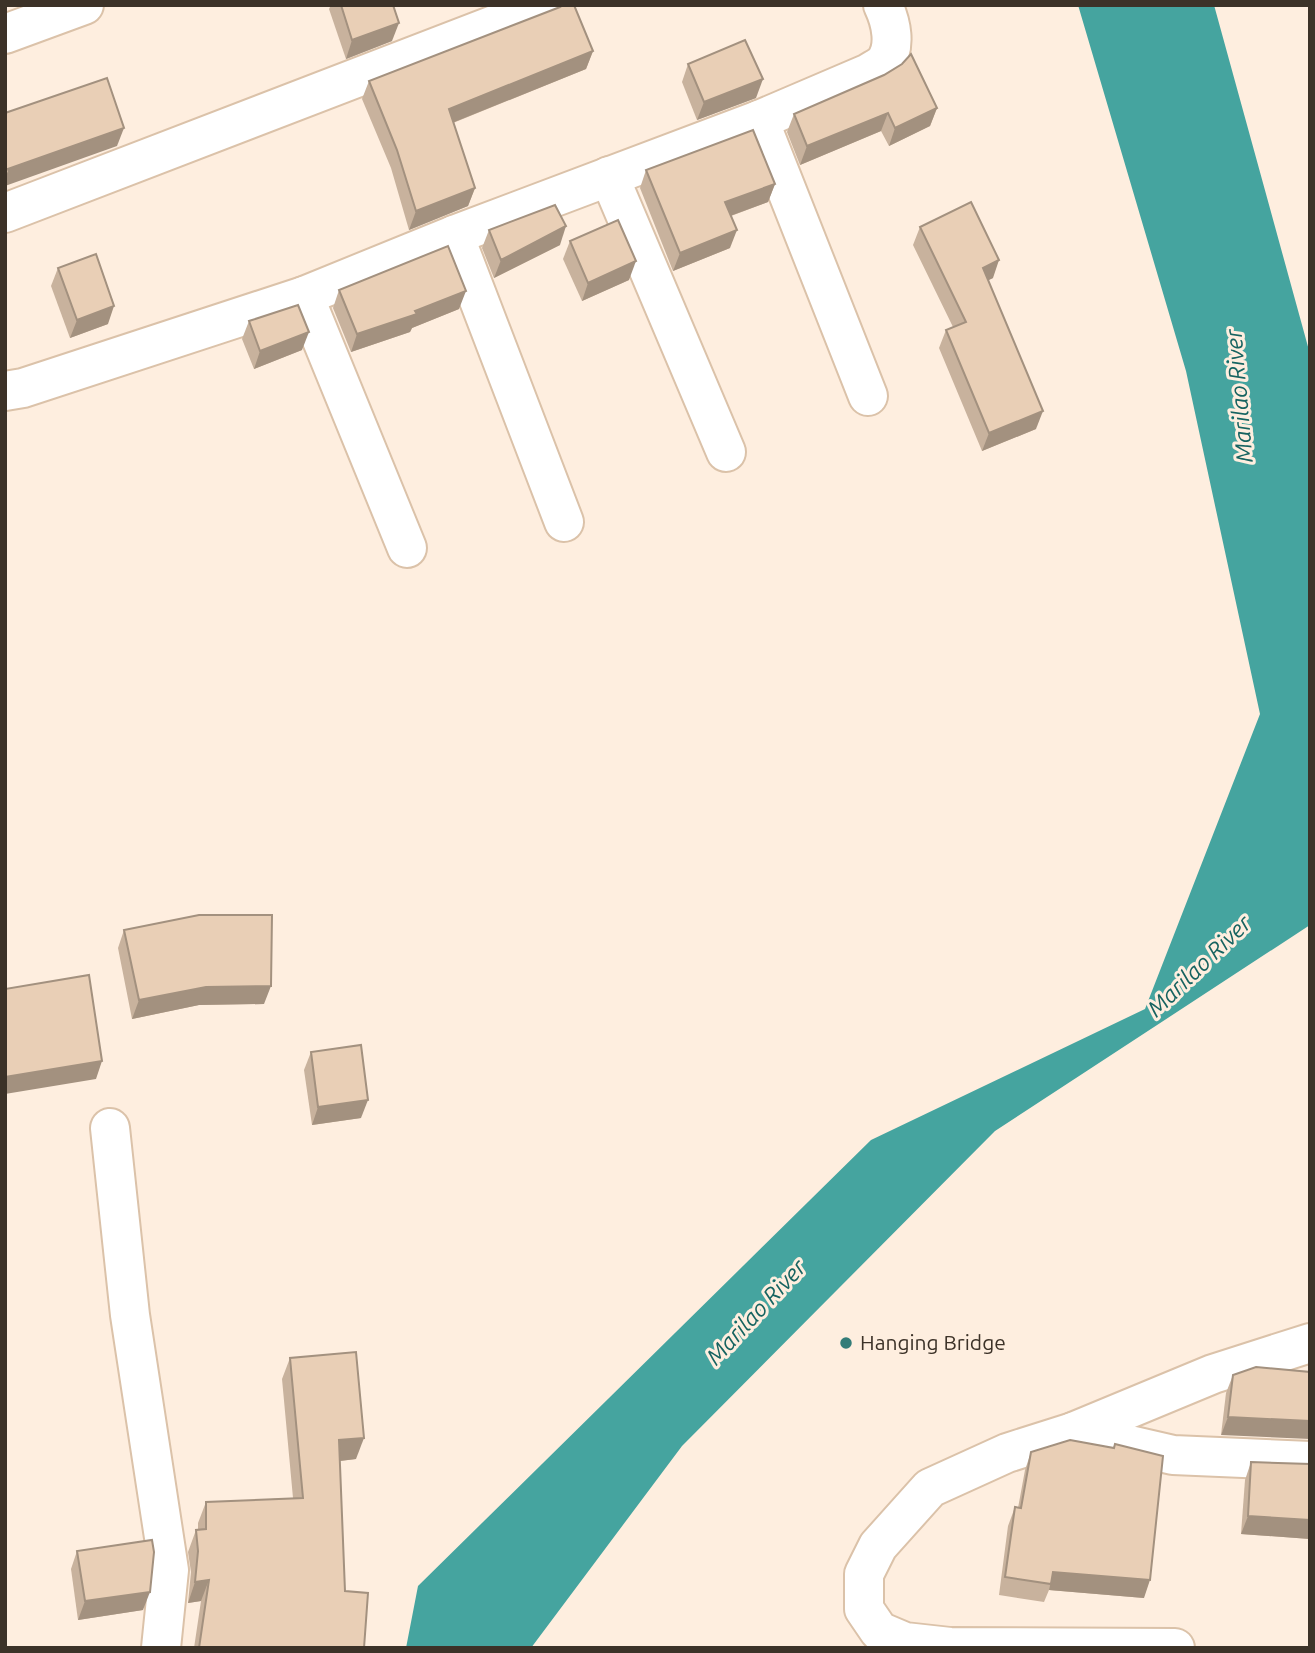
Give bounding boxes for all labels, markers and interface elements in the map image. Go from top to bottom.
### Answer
water label: Marilao River [1220,327,1257,464]
water label: Marilao River [1142,909,1256,1021]
water label: Marilao River [701,1253,811,1369]
place label: Hanging Bridge [860,1330,1006,1354]
marker: Hanging Bridge [838,1335,854,1351]

